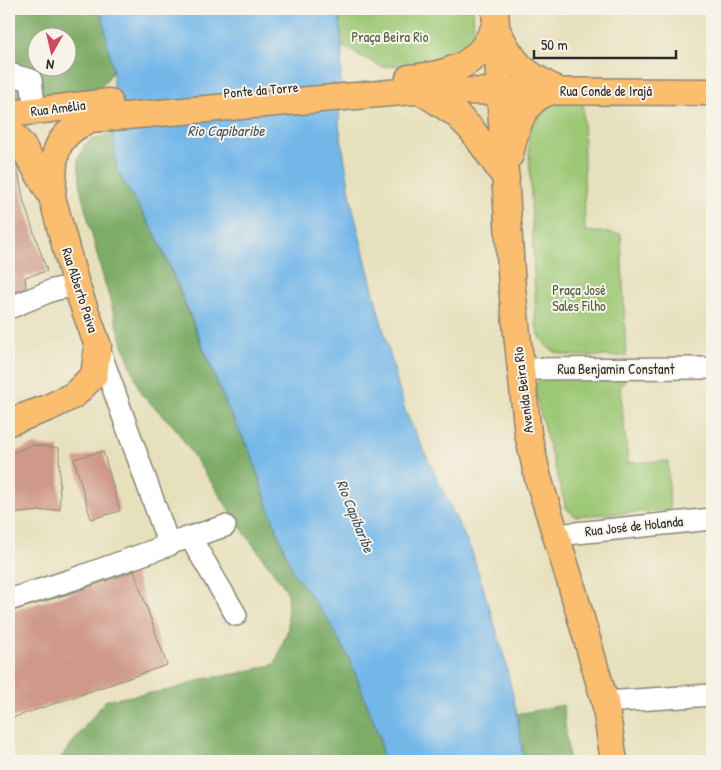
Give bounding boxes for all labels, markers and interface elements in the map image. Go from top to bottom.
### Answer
park label: Praça Beira Rio [352,27,429,46]
north arrow [28,28,78,78]
scale bar [534,28,676,60]
text: 50 m [541,34,568,55]
text: N [45,55,55,75]
street label: Ponte da Torre [223,77,300,102]
street label: Rua Conde de Irajá [560,81,652,101]
street label: Rua Amélia [30,95,87,120]
water label: Rio Capibaribe [188,120,265,141]
street label: Rua Alberto Paiva [58,245,103,335]
park label: Praça José Sales Filho [552,280,606,315]
street label: Avenida Beira Rio [508,346,537,434]
street label: Rua Benjamin Constant [557,359,675,379]
water label: Rio Capibaribe [331,476,380,556]
street label: Rua José de Holanda [584,511,684,540]

